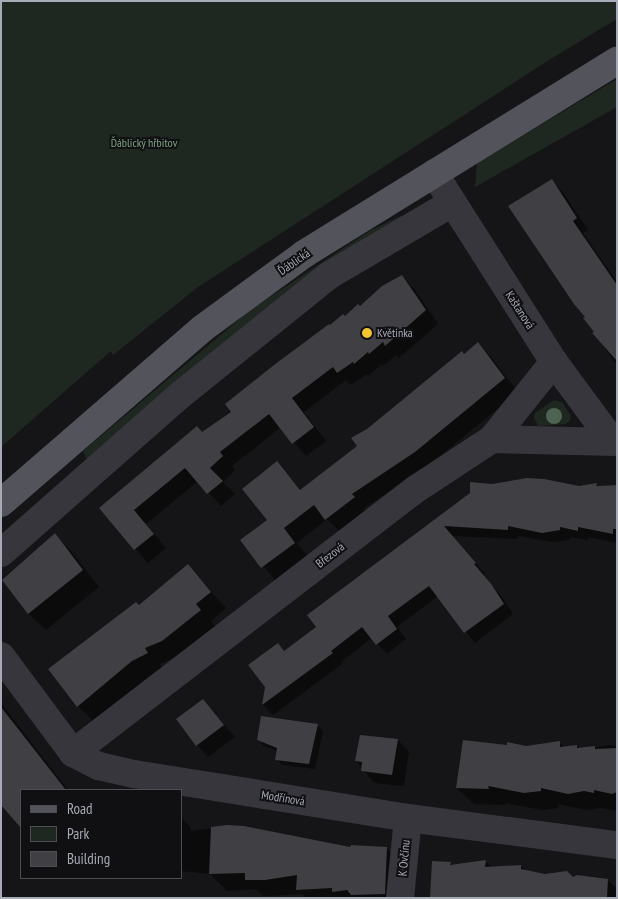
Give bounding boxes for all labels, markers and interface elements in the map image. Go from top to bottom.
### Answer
park label: Ďáblický hřbitov [111,136,177,150]
street label: Ďáblická [275,246,313,278]
street label: Kaštanová [502,288,538,332]
place label: Květinka [377,326,413,340]
marker: Květinka [361,327,373,339]
street label: Březová [313,539,347,571]
street label: Modřínová [260,787,306,809]
legend [20,789,182,879]
text: Road [67,799,93,818]
text: Park [67,824,89,843]
street label: K Ovčínu [395,839,413,877]
text: Building [67,849,110,868]

